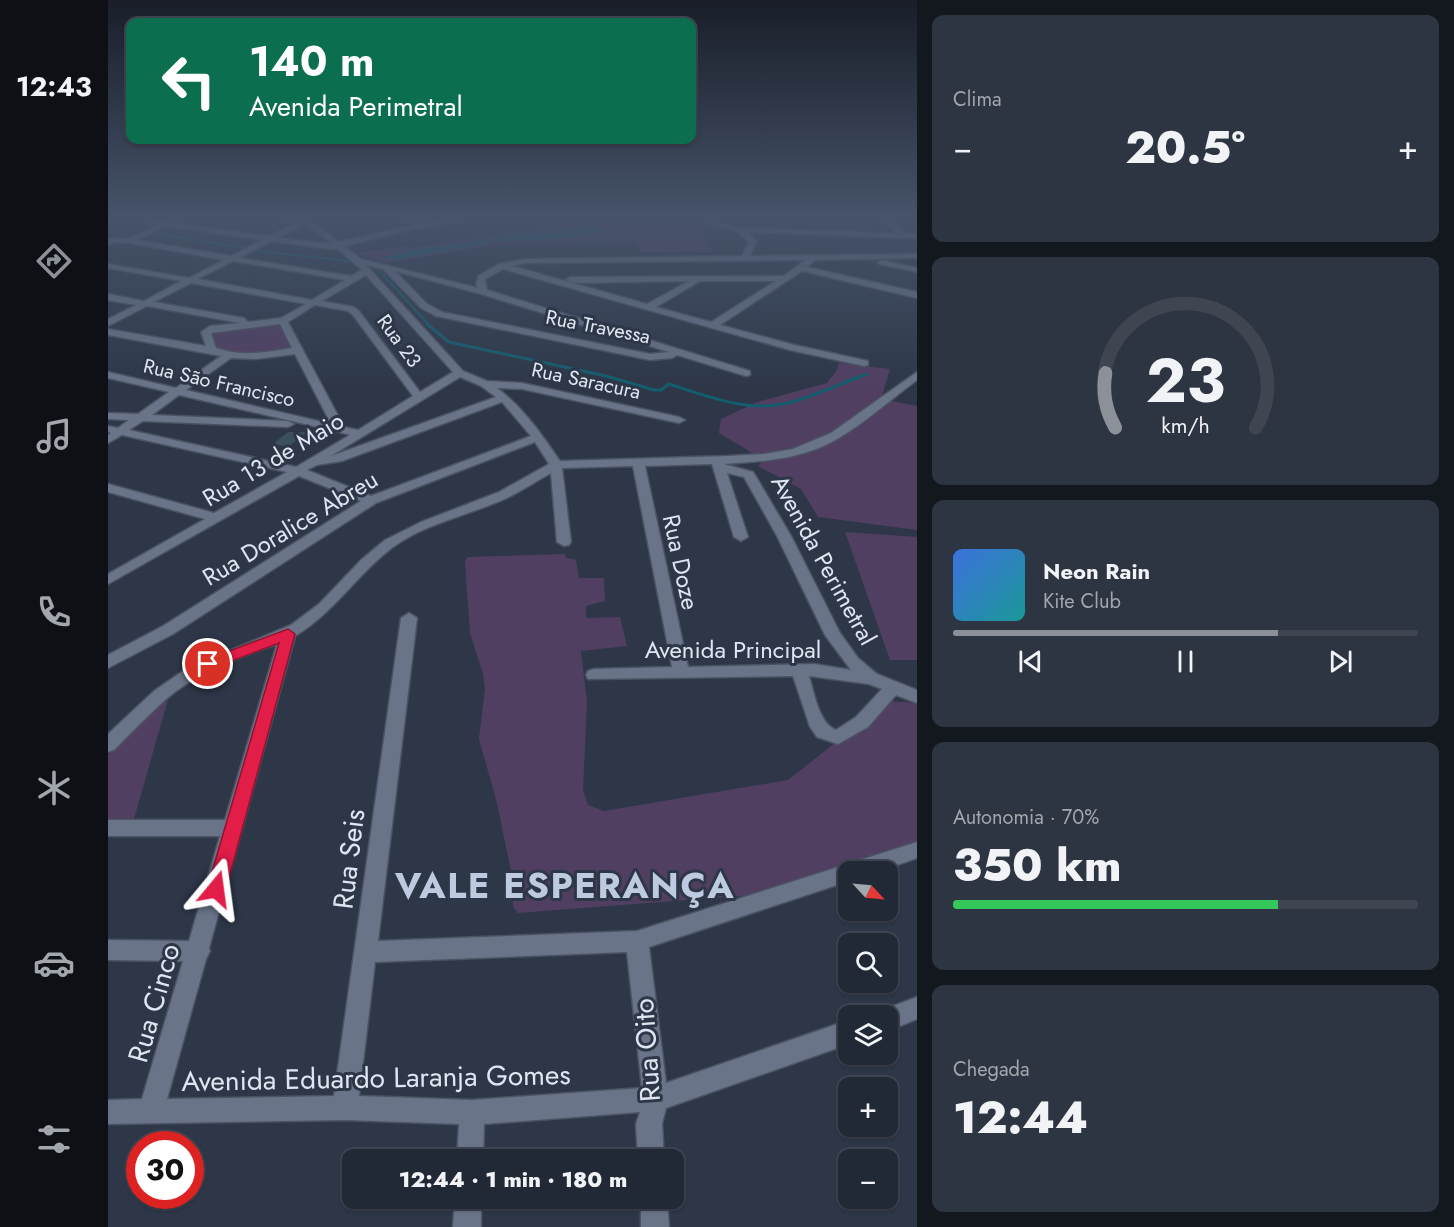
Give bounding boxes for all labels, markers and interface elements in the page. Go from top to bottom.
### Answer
text: 140 m [249,31,375,92]
icon: left [150,42,228,120]
text: 12:43 [16,67,92,106]
text: Clima [953,85,1002,114]
text: Avenida Perimetral [249,87,463,126]
text: 20.5° [1125,115,1245,180]
text: − [953,124,972,171]
text: + [1398,124,1418,171]
icon: directions [33,240,75,282]
street label: Rua Travessa [543,303,653,351]
street label: Rua 23 [370,308,428,374]
text: 23 [1146,335,1225,425]
street label: Rua São Francisco [140,351,298,415]
street label: Rua Saracura [529,355,643,407]
street label: Rua 13 de Maio [196,403,350,515]
text: km/h [1161,411,1210,442]
icon: music [33,415,75,457]
street label: Rua Doralice Abreu [196,462,384,594]
street label: Avenida Perimetral [763,468,885,652]
street label: Rua Doze [654,511,708,613]
text: Neon Rain [1043,555,1150,587]
text: Kite Club [1043,587,1121,616]
icon: phone [33,591,75,633]
street label: Avenida Principal [645,632,821,667]
pin [182,638,233,689]
icon: previous [1014,645,1047,678]
icon: pause [1169,645,1202,678]
icon: next [1324,645,1357,678]
icon: arrive [191,647,224,680]
icon: climate [33,767,75,809]
text: Autonomia · 70% [953,803,1099,832]
street label: Rua Seis [323,807,375,911]
text: 350 km [953,833,1121,898]
position arrow [184,857,248,921]
district label: VALE ESPERANÇA [394,859,735,911]
north arrow [838,861,898,921]
map controls [838,861,898,1209]
button: search [838,933,898,993]
street label: Rua Cinco [117,939,191,1067]
icon: car [33,942,75,984]
street label: Rua Oito [623,997,671,1103]
button: layers [838,1005,898,1065]
street label: Avenida Eduardo Laranja Gomes [181,1054,571,1102]
text: Chegada [953,1055,1030,1084]
button: + [838,1077,898,1137]
text: 12:44 [953,1085,1088,1150]
icon: filters [33,1118,75,1160]
speed limit sign: 30 [126,1131,204,1209]
button: − [838,1149,898,1209]
text: 12:44 · 1 min · 180 m [399,1163,627,1195]

